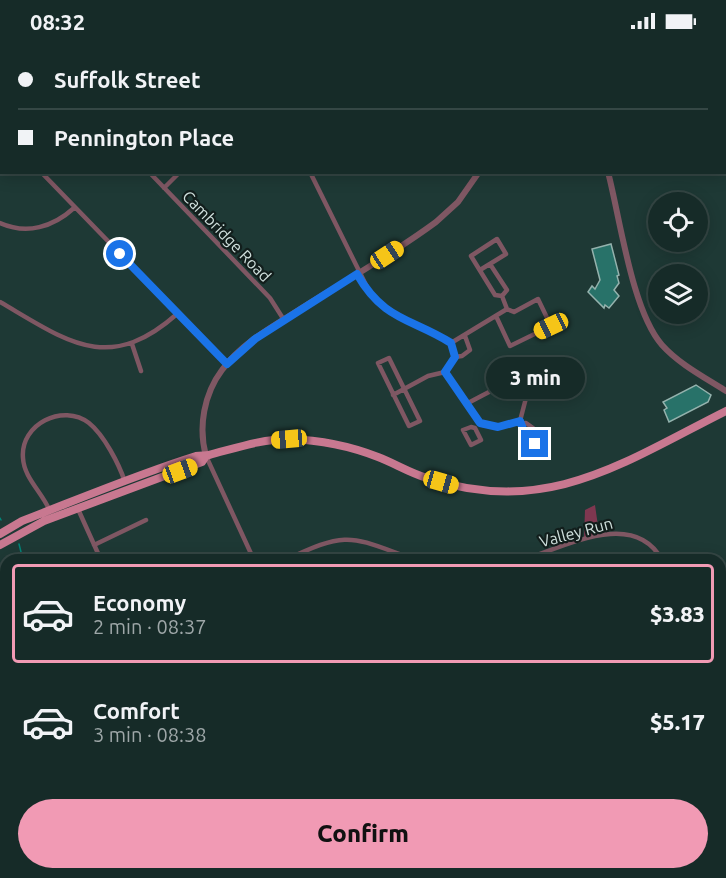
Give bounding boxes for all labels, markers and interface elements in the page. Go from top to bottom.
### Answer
text: 08:32 [30,9,85,34]
text: Suffolk Street [54,67,201,92]
text: Pennington Place [54,125,234,150]
street label: Cambridge Road [179,187,275,285]
map controls [648,192,708,324]
button: locate [648,192,708,252]
car [367,238,407,272]
route start [106,240,133,267]
button: layers [648,264,708,324]
car [531,310,571,342]
callout: 3 min [486,357,584,399]
text: 3 min [510,366,561,389]
car [270,428,308,450]
route end [521,430,548,457]
car [160,456,200,486]
car [421,468,461,496]
street label: Valley Run [537,514,615,550]
icon: car [21,587,75,641]
text: Economy [93,590,186,615]
text: $3.83 [650,601,705,626]
text: 2 min · 08:37 [93,615,207,638]
icon: car [21,695,75,749]
text: Comfort [93,698,180,723]
text: $5.17 [650,709,705,734]
text: 3 min · 08:38 [93,723,207,746]
button: Confirm [18,799,708,868]

